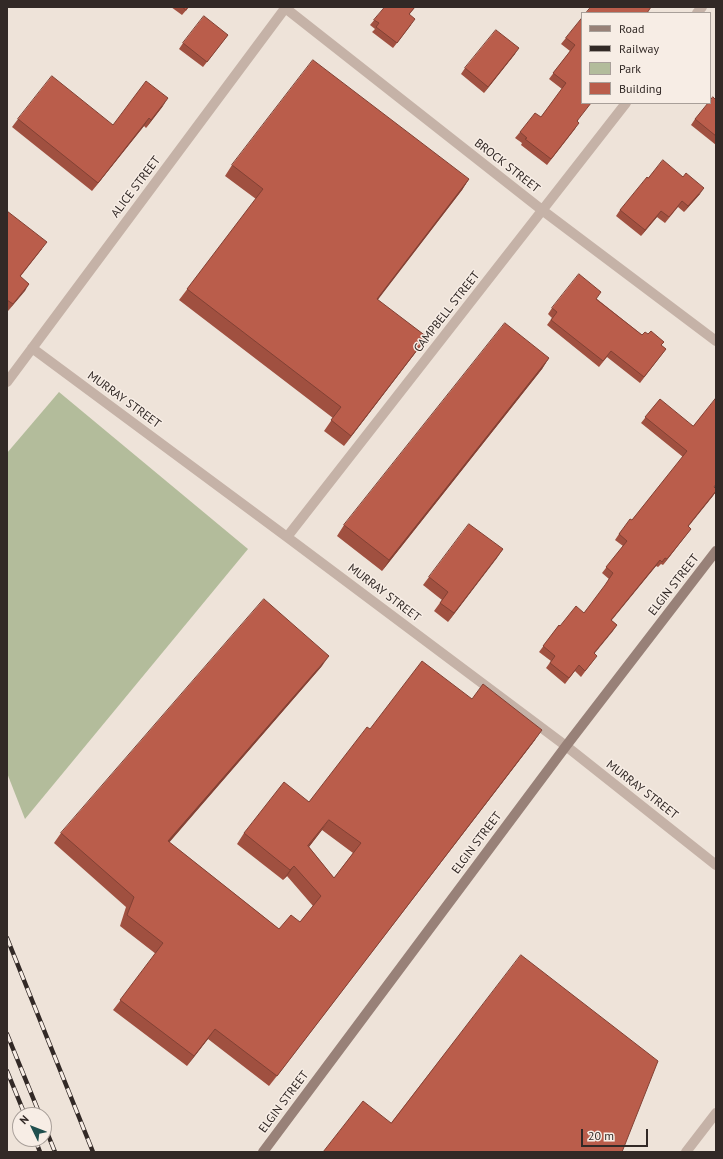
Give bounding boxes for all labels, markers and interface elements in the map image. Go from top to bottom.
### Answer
legend [581,12,711,104]
text: Road [619,21,644,36]
text: Railway [619,41,659,56]
text: Park [619,61,641,76]
text: Building [619,81,662,96]
street label: BROCK STREET [471,136,543,196]
street label: ALICE STREET [108,154,164,220]
street label: CAMPBELL STREET [411,269,483,355]
street label: MURRAY STREET [85,369,163,431]
street label: ELGIN STREET [646,552,702,618]
street label: MURRAY STREET [345,561,423,625]
street label: MURRAY STREET [603,758,681,822]
street label: ELGIN STREET [449,809,505,877]
street label: ELGIN STREET [256,1068,312,1136]
north arrow [12,1107,52,1147]
text: N [16,1112,32,1127]
scale bar [583,1121,650,1147]
text: 20 m [588,1128,614,1143]

